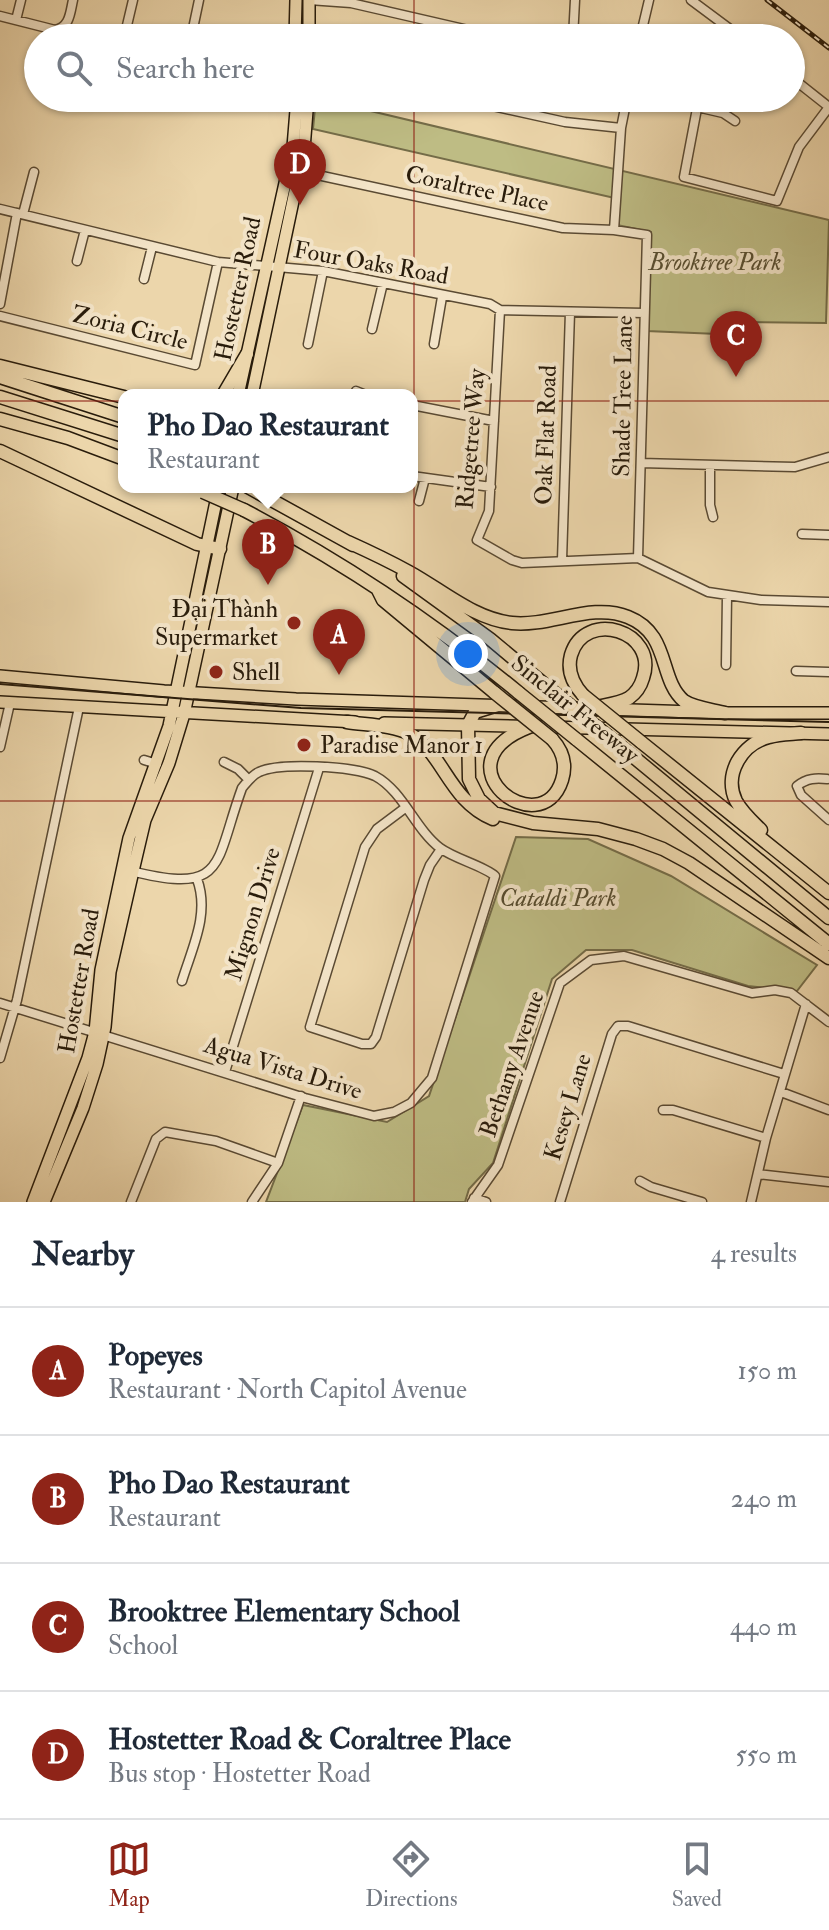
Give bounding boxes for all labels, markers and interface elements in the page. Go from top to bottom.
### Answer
search box [24,24,805,112]
icon: search [52,46,96,90]
text: Search here [116,50,255,87]
pin: D [274,139,326,205]
street label: Coraltree Place [403,159,551,219]
street label: Hostetter Road [208,214,268,364]
street label: Four Oaks Road [291,234,451,292]
park label: Brooktree Park [648,247,781,278]
street label: Zoria Circle [69,299,191,357]
pin: C [710,311,762,377]
street label: Shade Tree Lane [606,315,640,477]
street label: Oak Flat Road [528,364,564,506]
street label: Ridgetree Way [449,367,493,511]
popup [118,389,418,493]
text: Pho Dao Restaurant [147,407,389,444]
text: Restaurant [147,444,260,476]
pin: B [242,519,294,585]
place label: Đại Thành Supermarket [155,594,278,653]
pin: A [313,609,365,675]
marker: Đại Thành Supermarket [285,614,303,632]
your location [448,634,488,674]
street label: Sinclair Freeway [505,648,646,771]
place label: Shell [232,657,280,688]
marker: Shell [207,663,225,681]
place label: Paradise Manor 1 [320,730,483,761]
marker: Paradise Manor 1 [295,736,313,754]
street label: Mignon Drive [218,844,288,984]
park label: Cataldi Park [500,883,617,914]
street label: Hostetter Road [51,906,107,1056]
street label: Bethany Avenue [472,987,552,1141]
street label: Agua Vista Drive [199,1029,366,1107]
street label: Kesey Lane [537,1050,599,1164]
text: Nearby [32,1233,134,1276]
text: 4 results [711,1238,797,1270]
text: Popeyes [108,1337,203,1374]
text: A [50,1355,66,1387]
text: 150 m [738,1355,797,1387]
text: Restaurant · North Capitol Avenue [108,1374,467,1406]
text: Pho Dao Restaurant [108,1465,350,1502]
text: B [49,1483,67,1515]
text: 240 m [731,1483,797,1515]
text: Restaurant [108,1502,221,1534]
text: Brooktree Elementary School [108,1593,460,1630]
text: C [48,1611,68,1643]
text: 440 m [730,1611,797,1643]
text: School [108,1630,178,1662]
text: Hostetter Road & Coraltree Place [108,1721,511,1758]
text: D [47,1739,69,1771]
text: 550 m [735,1739,797,1771]
text: Bus stop · Hostetter Road [108,1758,371,1790]
tab: Map [107,1837,151,1913]
tab: Directions [365,1837,458,1913]
tab: Saved [672,1837,722,1913]

